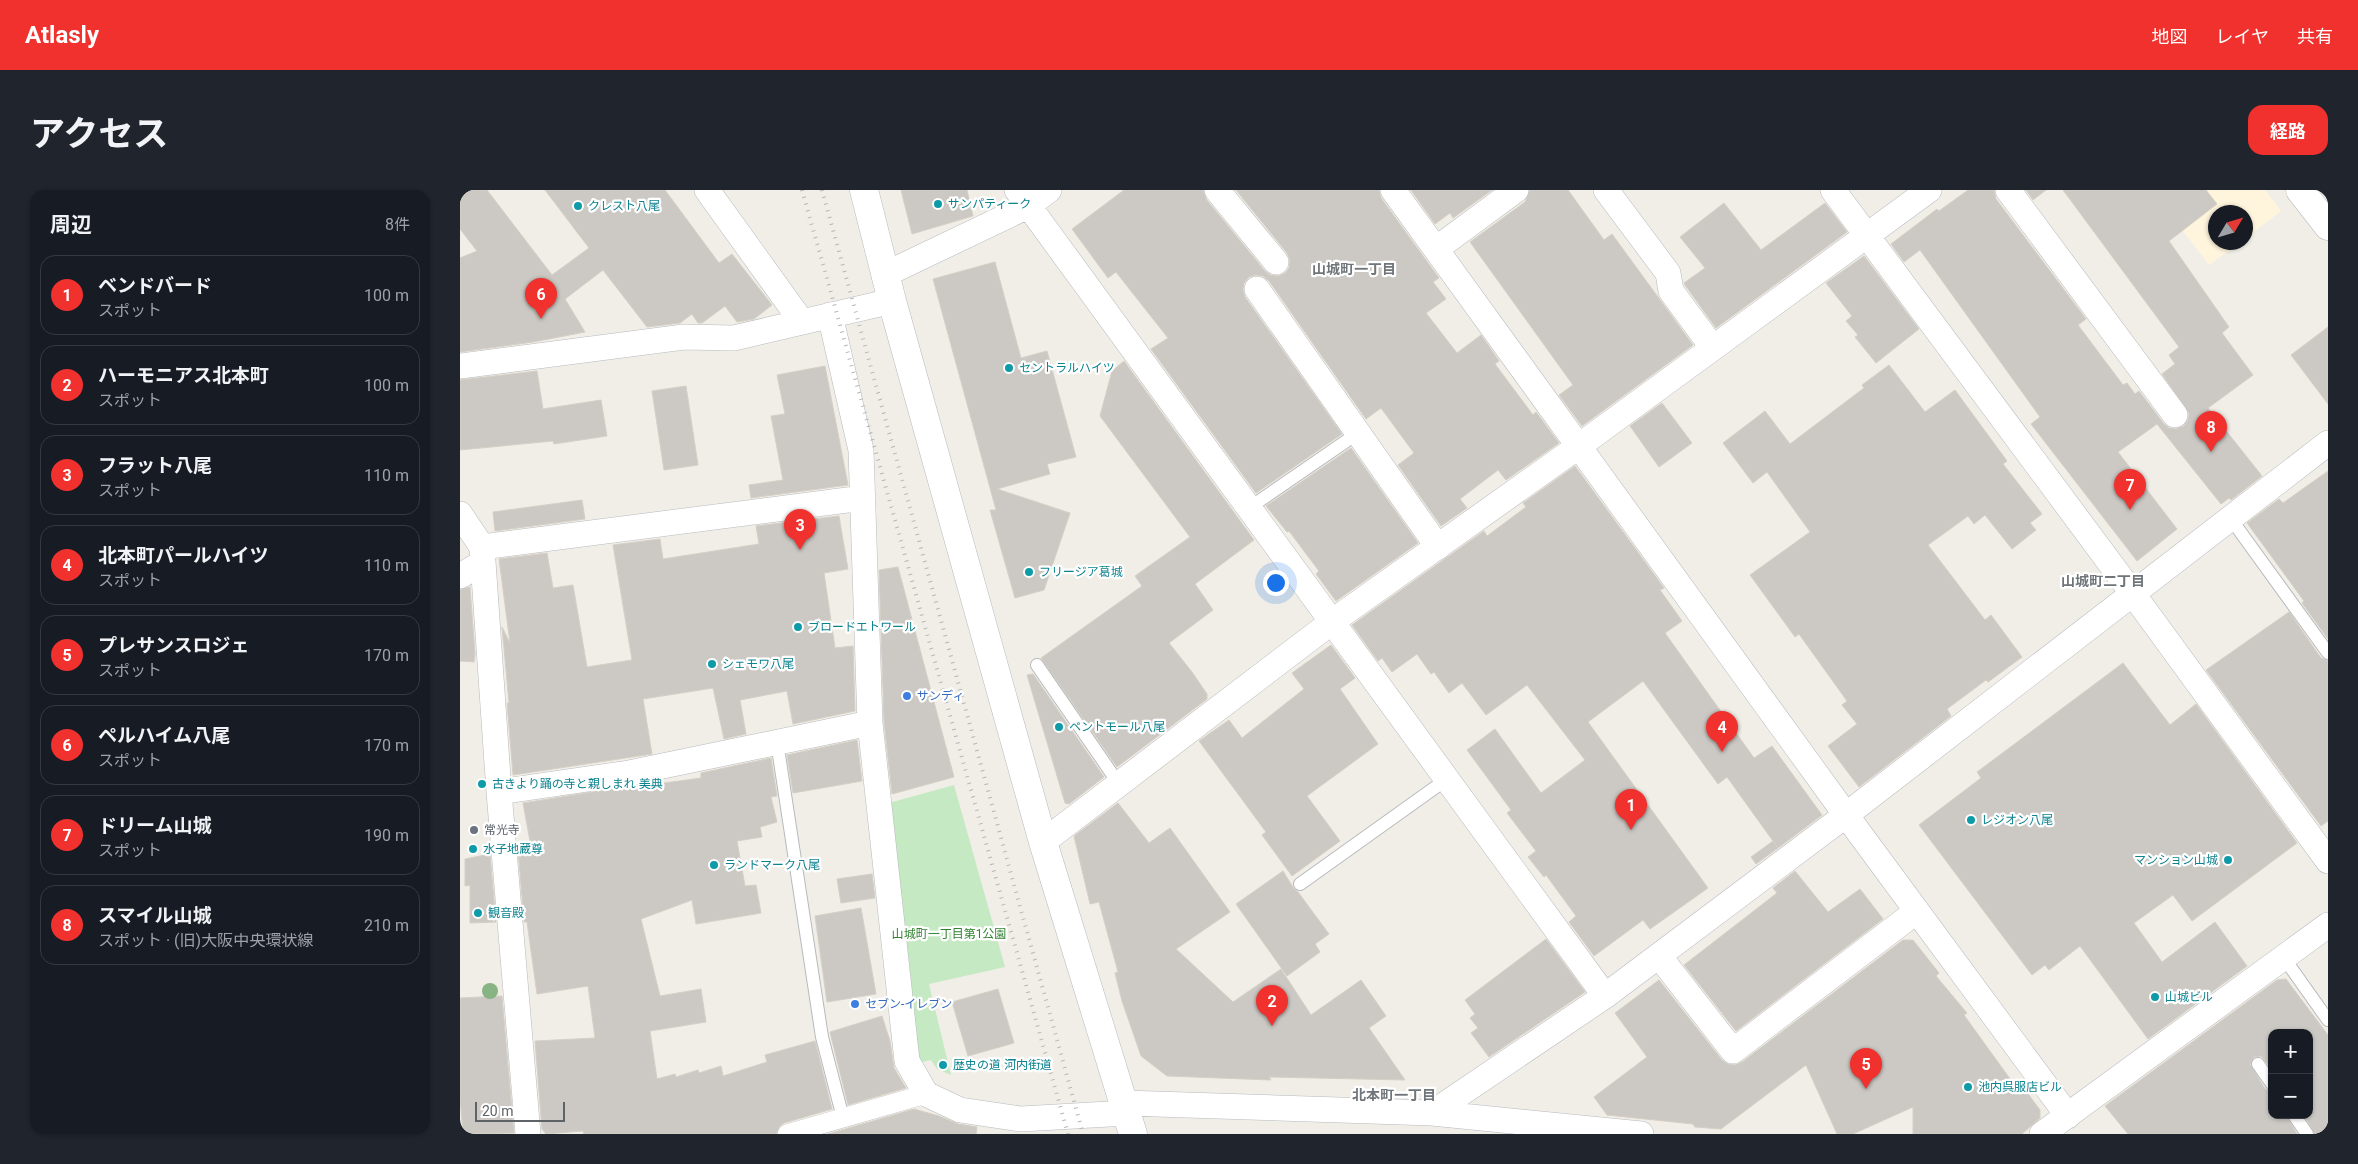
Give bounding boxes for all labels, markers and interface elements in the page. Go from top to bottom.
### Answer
text: Atlasly [25,21,99,49]
text: 地図 [2152,26,2188,47]
text: レイヤ [2216,26,2269,47]
text: 共有 [2297,26,2333,47]
button: 経路 [2248,105,2328,155]
text: アクセス [30,114,168,155]
place label: サンパティーク [948,197,1031,211]
marker: サンパティーク [932,198,944,210]
place label: クレスト八尾 [588,199,660,213]
marker: クレスト八尾 [572,200,584,212]
north arrow [2208,205,2253,250]
text: 周辺 [50,213,92,237]
text: 8件 [385,215,410,234]
district label: 山城町一丁目 [1312,261,1396,277]
text: ベンドバード [98,274,212,297]
pin: 6 [525,278,557,319]
text: 1 [62,286,72,305]
text: 100 m [364,286,409,305]
text: スポット [98,301,162,320]
place label: セントラルハイツ [1019,361,1115,375]
marker: セントラルハイツ [1003,362,1015,374]
text: ハーモニアス北本町 [98,364,269,387]
text: 2 [62,376,72,395]
text: 100 m [364,376,409,395]
text: スポット [98,391,162,410]
pin: 8 [2195,411,2227,452]
text: フラット八尾 [98,454,212,477]
text: 3 [62,466,72,485]
text: 110 m [364,466,409,485]
pin: 7 [2114,469,2146,510]
text: スポット [98,481,162,500]
pin: 3 [784,509,816,550]
text: 北本町パールハイツ [98,544,269,567]
text: 4 [62,556,72,575]
text: 110 m [364,556,409,575]
place label: フリージア葛城 [1039,565,1123,579]
marker: フリージア葛城 [1023,566,1035,578]
your location [1263,570,1289,596]
text: スポット [98,571,162,590]
district label: 山城町二丁目 [2061,573,2145,589]
place label: ブロードエトワール [808,620,916,634]
marker: ブロードエトワール [792,621,804,633]
text: プレサンスロジェ [98,634,250,657]
text: 5 [62,646,72,665]
text: 170 m [364,646,409,665]
place label: シェモワ八尾 [722,657,794,671]
marker: シェモワ八尾 [706,658,718,670]
text: スポット [98,661,162,680]
place label: サンディ [917,689,964,703]
marker: サンディ [901,690,913,702]
pin: 4 [1706,711,1738,752]
place label: ペントモール八尾 [1069,720,1165,734]
marker: ペントモール八尾 [1053,721,1065,733]
text: ペルハイム八尾 [98,724,230,747]
text: 6 [62,736,72,755]
text: 170 m [364,736,409,755]
text: スポット [98,751,162,770]
place label: 古きより踊の寺と親しまれ 美典 [492,777,663,791]
marker: 古きより踊の寺と親しまれ 美典 [476,778,488,790]
pin: 1 [1615,789,1647,830]
place label: レジオン八尾 [1981,813,2053,827]
text: ドリーム山城 [98,814,211,837]
marker: レジオン八尾 [1965,814,1977,826]
place label: 常光寺 [484,823,520,837]
marker: 常光寺 [468,824,480,836]
text: 7 [62,826,72,845]
text: 190 m [364,826,409,845]
text: スポット [98,841,162,860]
place label: 水子地蔵尊 [483,842,543,856]
marker: 水子地蔵尊 [467,843,479,855]
place label: マンション山城 [2134,853,2218,867]
marker: マンション山城 [2222,854,2234,866]
place label: ランドマーク八尾 [724,858,820,872]
marker: ランドマーク八尾 [708,859,720,871]
text: スマイル山城 [98,904,211,927]
place label: 観音殿 [488,906,524,920]
marker: 観音殿 [472,907,484,919]
text: 8 [62,916,72,935]
text: 210 m [364,916,409,935]
park label: 山城町一丁目第1公園 [892,927,1006,941]
text: スポット · (旧)大阪中央環状線 [98,931,313,950]
pin: 2 [1256,985,1288,1026]
place label: 山城ビル [2165,990,2213,1004]
marker: 山城ビル [2149,991,2161,1003]
place label: セブン-イレブン [865,997,952,1011]
marker: セブン-イレブン [849,998,861,1010]
map controls [2268,1029,2313,1119]
button: + [2268,1029,2313,1074]
pin: 5 [1850,1048,1882,1089]
place label: 歴史の道 河内街道 [953,1058,1052,1072]
marker: 歴史の道 河内街道 [937,1059,949,1071]
button: − [2268,1074,2313,1119]
place label: 池内呉服店ビル [1978,1080,2062,1094]
marker: 池内呉服店ビル [1962,1081,1974,1093]
district label: 北本町一丁目 [1352,1087,1436,1103]
scale bar [475,1099,565,1122]
text: 20 m [482,1103,514,1119]

